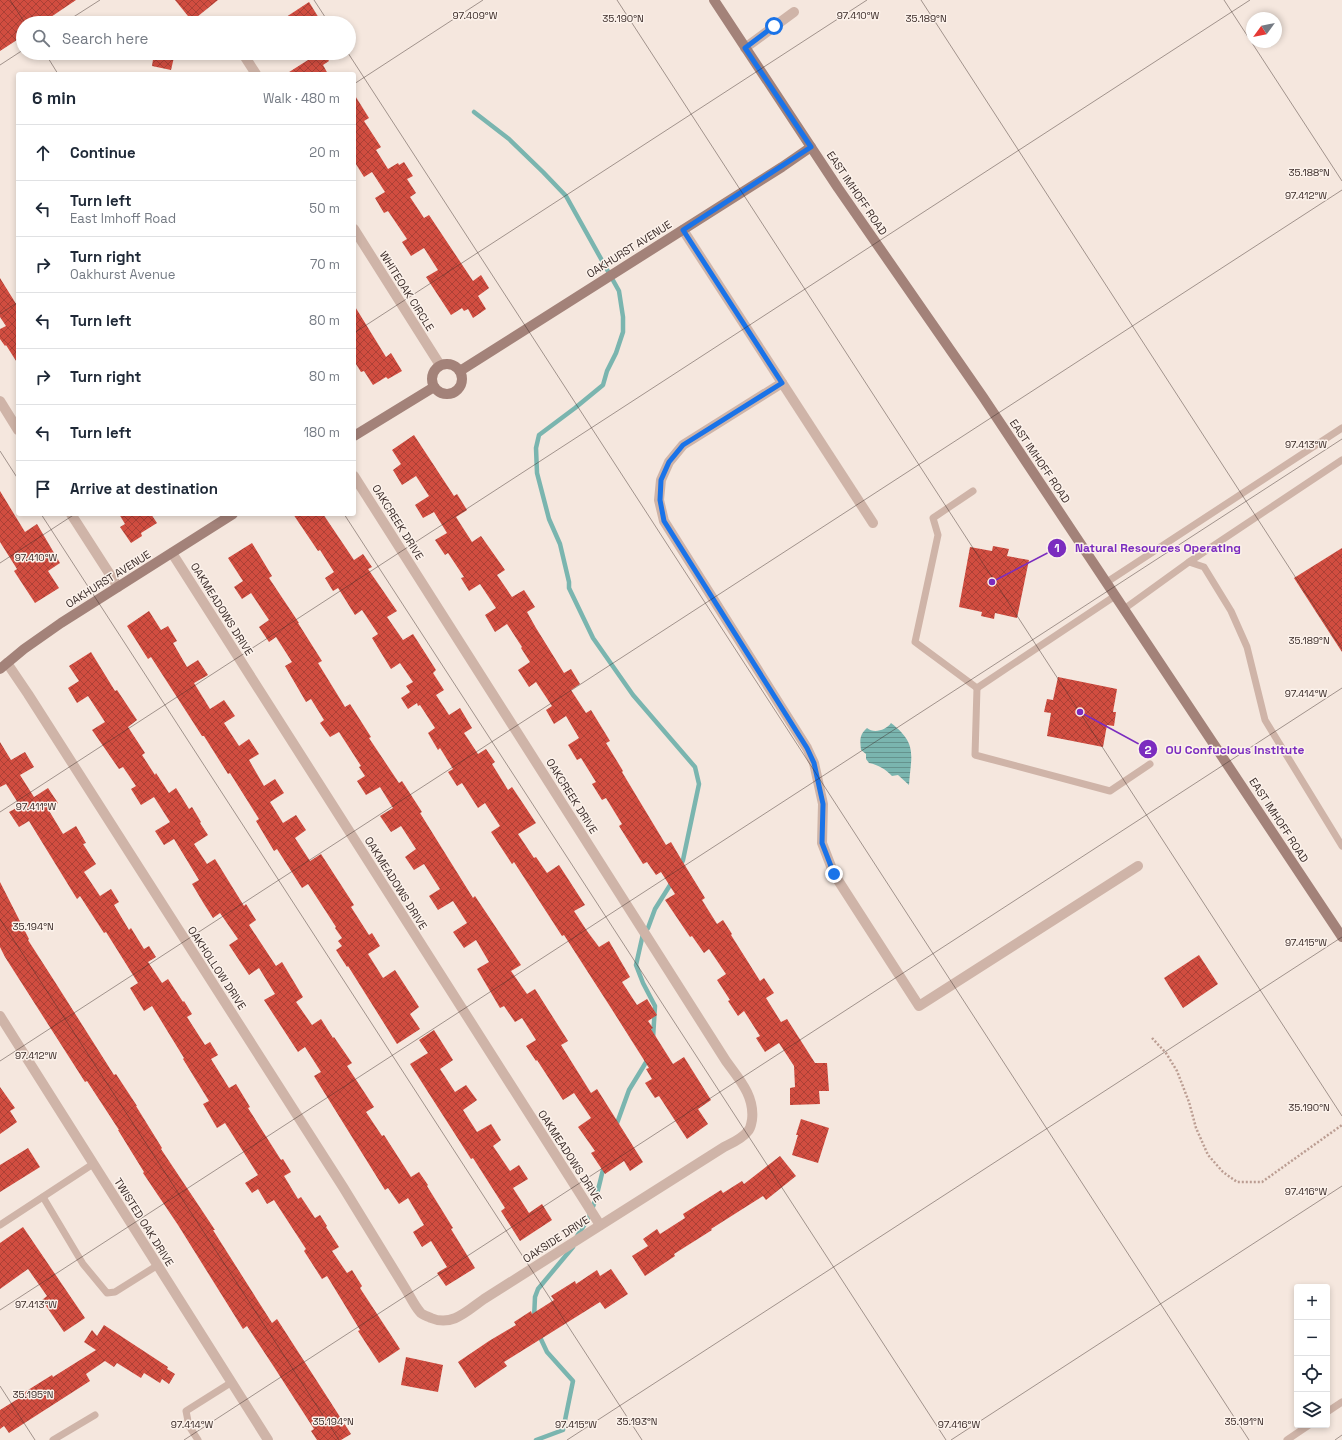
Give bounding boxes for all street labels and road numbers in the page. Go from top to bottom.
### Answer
street label: EAST IMHOFF ROAD [824,148,890,238]
street label: OAKHURST AVENUE [584,217,674,281]
street label: WHITEOAK CIRCLE [377,248,437,334]
street label: EAST IMHOFF ROAD [1007,416,1073,506]
street label: OAKCREEK DRIVE [369,482,427,562]
street label: OAKHURST AVENUE [63,547,153,611]
street label: OAKMEADOWS DRIVE [188,560,256,658]
street label: OAKCREEK DRIVE [543,756,601,836]
street label: EAST IMHOFF ROAD [1246,775,1312,865]
street label: OAKMEADOWS DRIVE [362,834,430,932]
street label: OAKHOLLOW DRIVE [185,924,249,1012]
street label: OAKMEADOWS DRIVE [535,1107,605,1205]
street label: TWISTED OAK DRIVE [111,1175,177,1269]
street label: OAKSIDE DRIVE [520,1212,592,1266]

